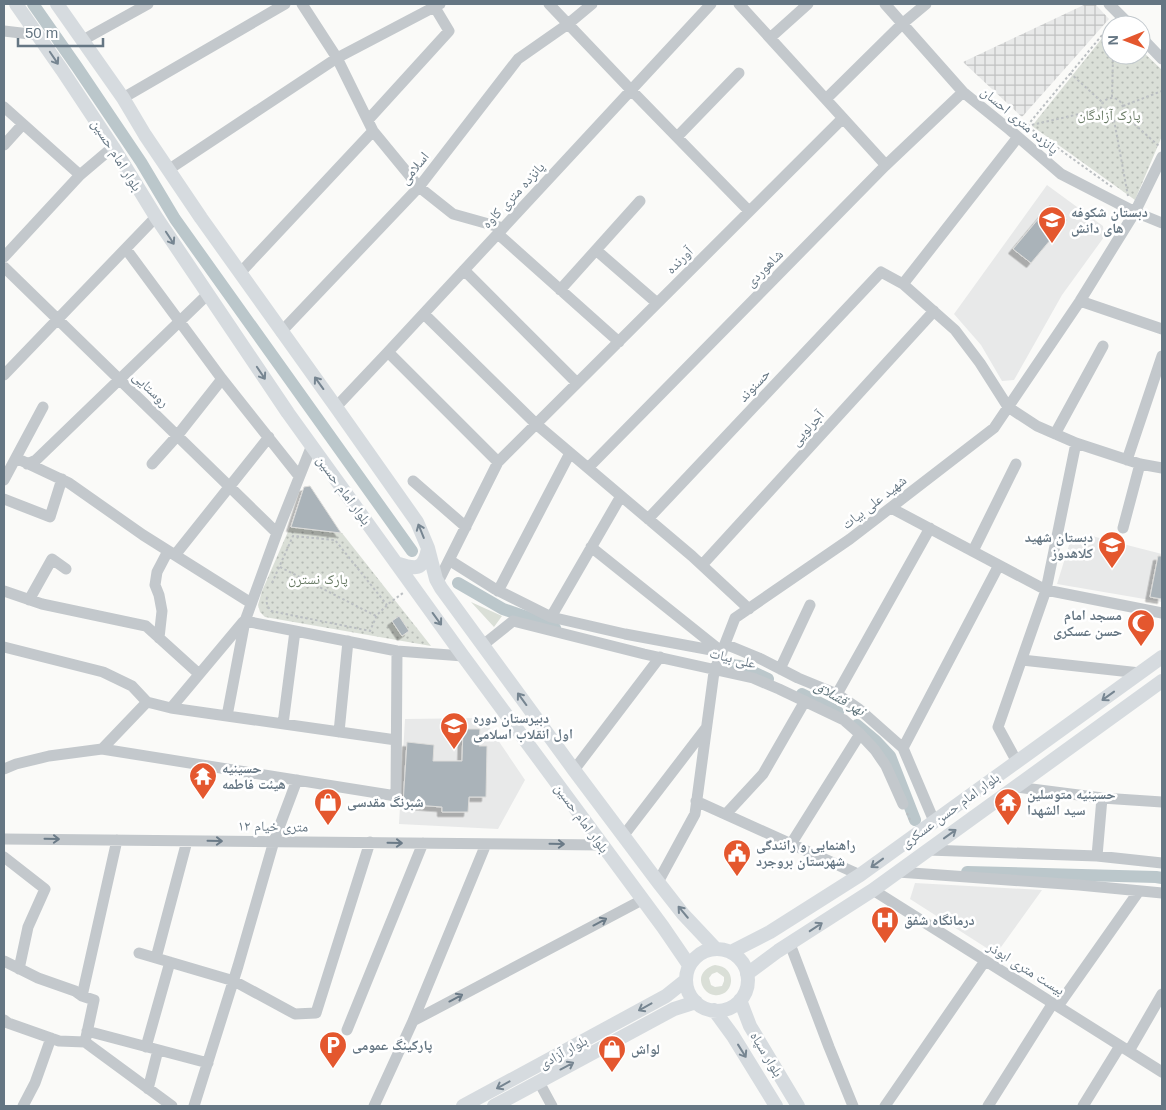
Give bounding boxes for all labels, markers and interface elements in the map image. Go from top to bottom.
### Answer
scale bar [18,15,102,47]
north arrow [1101,15,1151,65]
text: 50 m [25,24,58,41]
text: N [1105,35,1121,45]
one-way arrow [49,51,59,65]
street label: پانزده متری احسان [977,83,1062,158]
park label: پارک آزادگان [1077,107,1141,124]
street label: بلوار امام حسین [87,116,146,195]
street label: اسلامی [396,149,433,188]
street label: پانزده متری کاوه [478,159,549,232]
place label: دبستان شکوفه های دانش [1071,204,1148,237]
school or university icon: دبستان شکوفه های دانش [1037,205,1067,244]
one-way arrow [165,231,175,245]
street label: آورنده [662,243,697,278]
street label: شاهوردی [742,246,787,291]
street label: حسنوند [735,365,774,406]
one-way arrow [256,366,266,380]
street label: روستایی [129,368,172,411]
one-way arrow [314,376,324,390]
street label: آجرلویی [787,407,828,450]
street label: بلوار امام حسین [312,452,375,529]
street label: شهید علی بیات [839,472,910,533]
one-way arrow [416,524,425,539]
place label: دبستان شهید کلاهدوز [1025,529,1093,561]
school or university icon: دبستان شهید کلاهدوز [1097,530,1127,569]
park label: پارک نسترن [288,571,348,588]
place label: مسجد امام حسن عسکری [1053,607,1122,640]
mosque icon: مسجد امام حسن عسکری [1126,608,1156,647]
one-way arrow [432,612,442,626]
street label: علی بیات [708,645,758,672]
water label: نهر قشلاق [812,676,871,721]
one-way arrow [1102,691,1116,701]
one-way arrow [517,692,527,706]
place label: دبیرستان دوره اول انقلاب اسلامی [473,710,573,743]
school or university icon: دبیرستان دوره اول انقلاب اسلامی [439,711,469,750]
place label: حسینیه هیئت فاطمه [222,760,286,792]
temple icon: حسینیه هیئت فاطمه [188,761,218,800]
street label: بلوار امام حسن عسکری [898,769,1004,853]
street label: بلوار امام حسین [550,780,613,857]
place label: حسینیه متوسلین سید الشهدا [1027,786,1116,819]
shop icon: شبرنگ مقدسی [313,787,343,826]
temple icon: حسینیه متوسلین سید الشهدا [993,787,1023,826]
place label: شبرنگ مقدسی [347,794,424,811]
street label: ۱۲ متری خیام [238,817,308,837]
one-way arrow [943,829,957,839]
one-way arrow [44,834,60,844]
one-way arrow [206,836,223,846]
place label: راهنمایی و رانندگی شهرستان بروجرد [756,837,855,870]
one-way arrow [386,838,403,848]
public building icon: راهنمایی و رانندگی شهرستان بروجرد [722,838,752,877]
one-way arrow [549,839,565,849]
one-way arrow [871,857,884,868]
hospital icon: درمانگاه شفق [870,905,900,944]
one-way arrow [677,906,688,919]
place label: درمانگاه شفق [904,912,975,929]
one-way arrow [592,917,607,926]
one-way arrow [809,921,823,931]
street label: بیست متری ابوذر [983,937,1068,999]
one-way arrow [448,993,463,1002]
one-way arrow [638,1002,653,1012]
street label: بلوار سپاه [746,1028,787,1080]
parking icon: پارکینگ عمومی [318,1030,348,1069]
street label: بلوار آزادی [536,1032,591,1073]
shop icon: لواش [597,1034,627,1073]
place label: پارکینگ عمومی [352,1037,432,1054]
place label: لواش [631,1041,660,1058]
one-way arrow [737,1043,747,1057]
one-way arrow [560,1061,574,1071]
one-way arrow [495,1080,510,1090]

